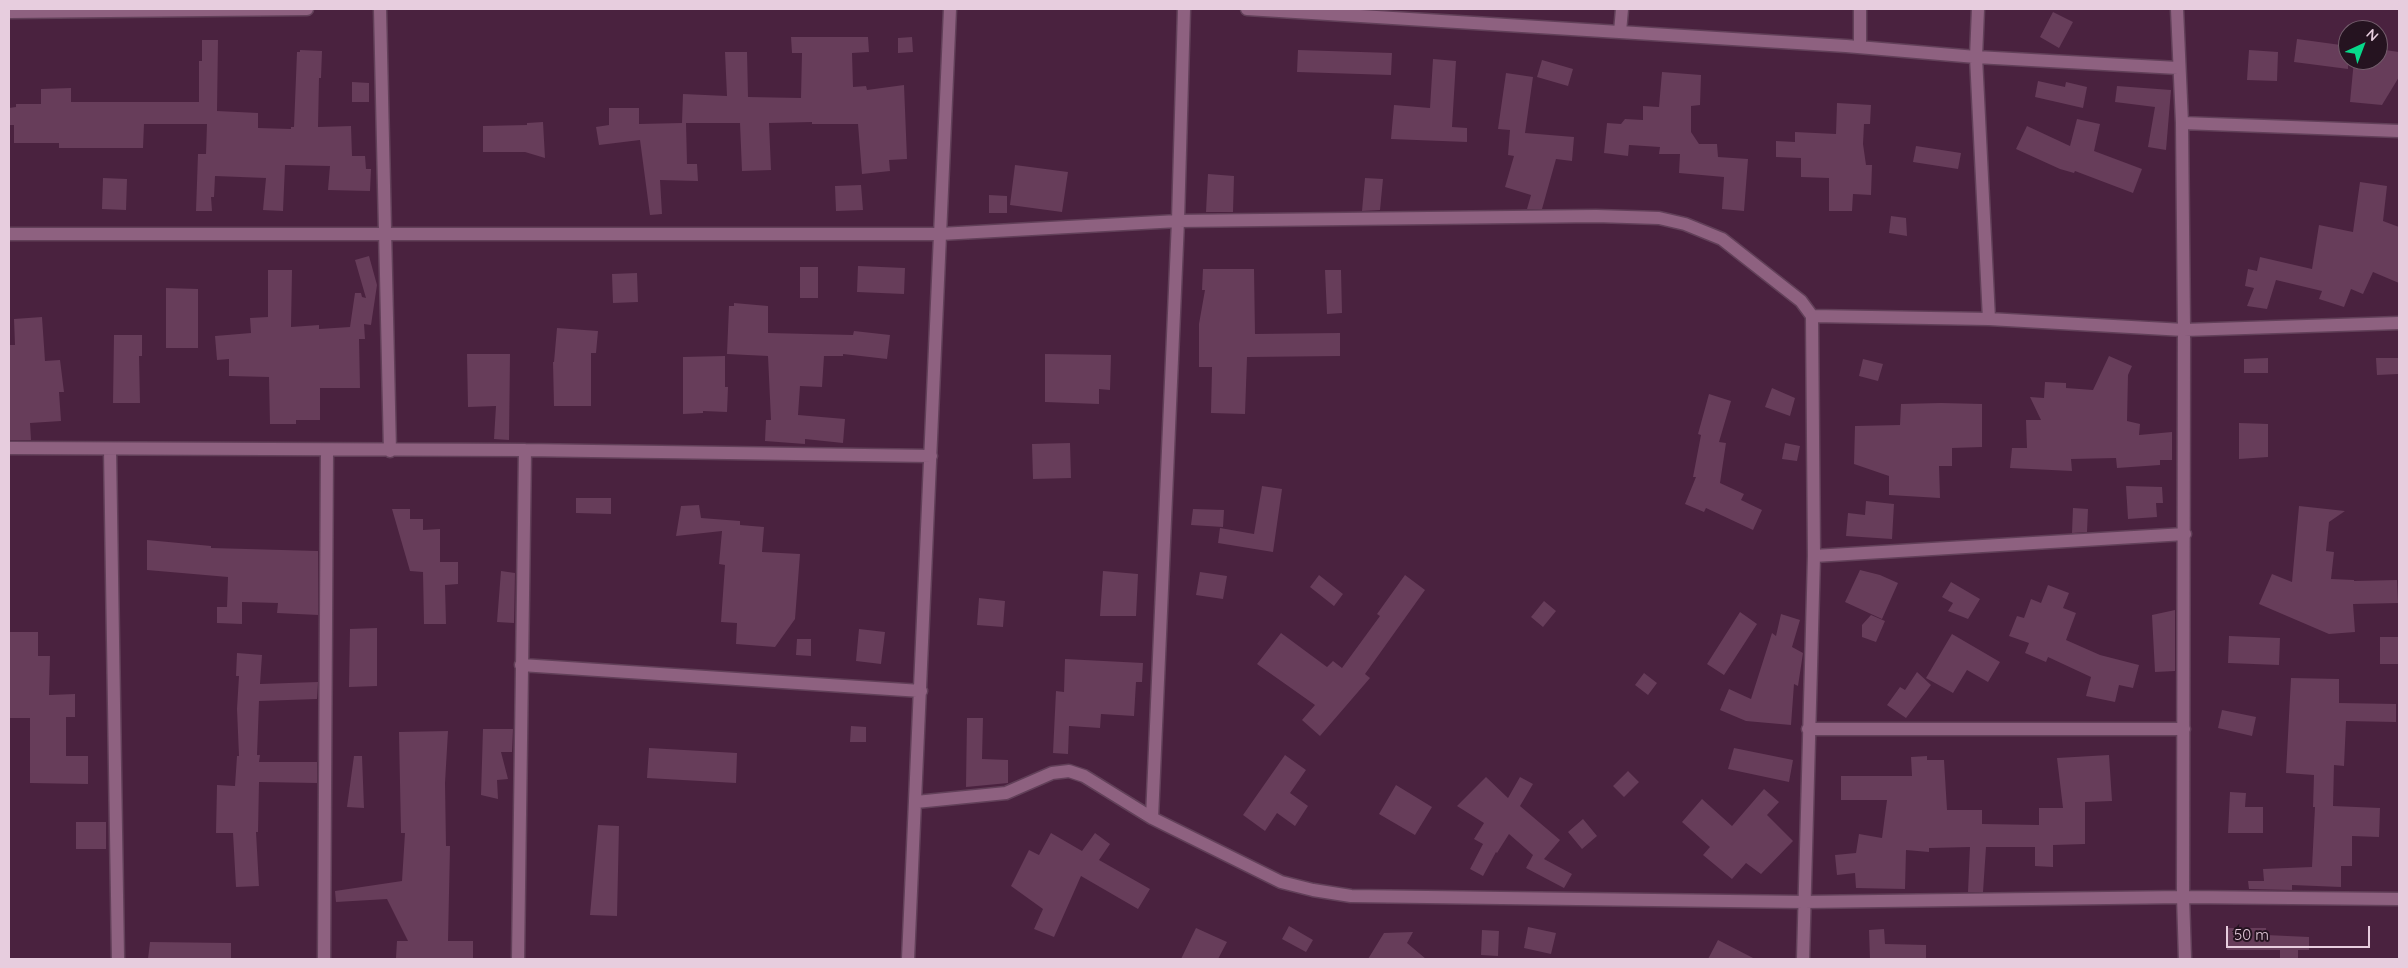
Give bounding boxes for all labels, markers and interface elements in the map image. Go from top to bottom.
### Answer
north arrow [2338,20,2388,70]
text: N [2363,25,2382,45]
scale bar [2228,916,2372,948]
text: 50 m [2234,925,2269,944]

